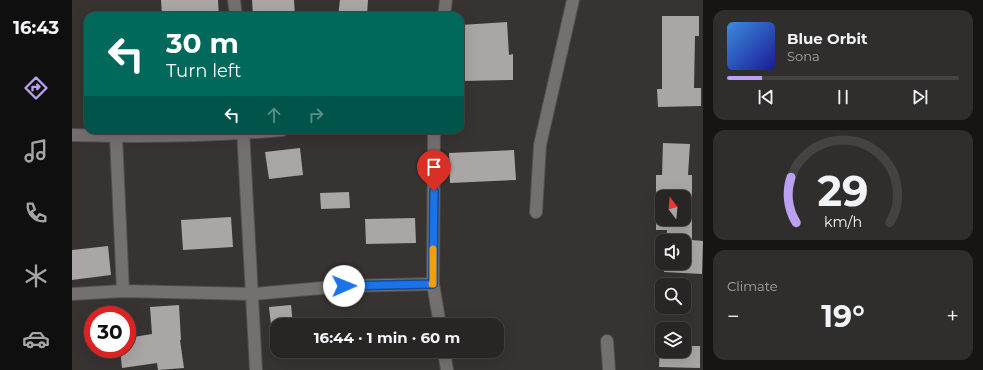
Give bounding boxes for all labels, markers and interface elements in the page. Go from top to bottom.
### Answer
text: 16:43 [13,17,59,39]
text: 30 m [166,26,239,60]
icon: left [100,28,152,80]
text: Blue Orbit [787,29,867,48]
text: Sona [787,48,820,64]
text: Turn left [166,60,241,82]
icon: directions [22,74,50,102]
icon: previous [755,86,777,108]
icon: pause [832,86,854,108]
icon: next [909,86,931,108]
icon: left [221,104,243,126]
icon: ahead [263,104,285,126]
icon: right [305,104,327,126]
icon: music [22,137,50,165]
pin [417,150,451,191]
icon: arrive [423,156,445,178]
text: 29 [817,166,869,216]
north arrow [655,190,691,226]
map controls [655,190,691,358]
icon: phone [22,199,50,227]
text: km/h [824,213,862,231]
button: sound [655,234,691,270]
icon: climate [22,262,50,290]
position arrow [323,265,365,307]
button: search [655,278,691,314]
text: Climate [727,278,778,294]
text: 19° [821,298,865,335]
text: − [727,303,740,330]
text: + [946,303,959,330]
speed limit sign: 30 [84,306,136,358]
button: layers [655,322,691,358]
icon: car [22,325,50,353]
text: 16:44 · 1 min · 60 m [314,328,460,347]

